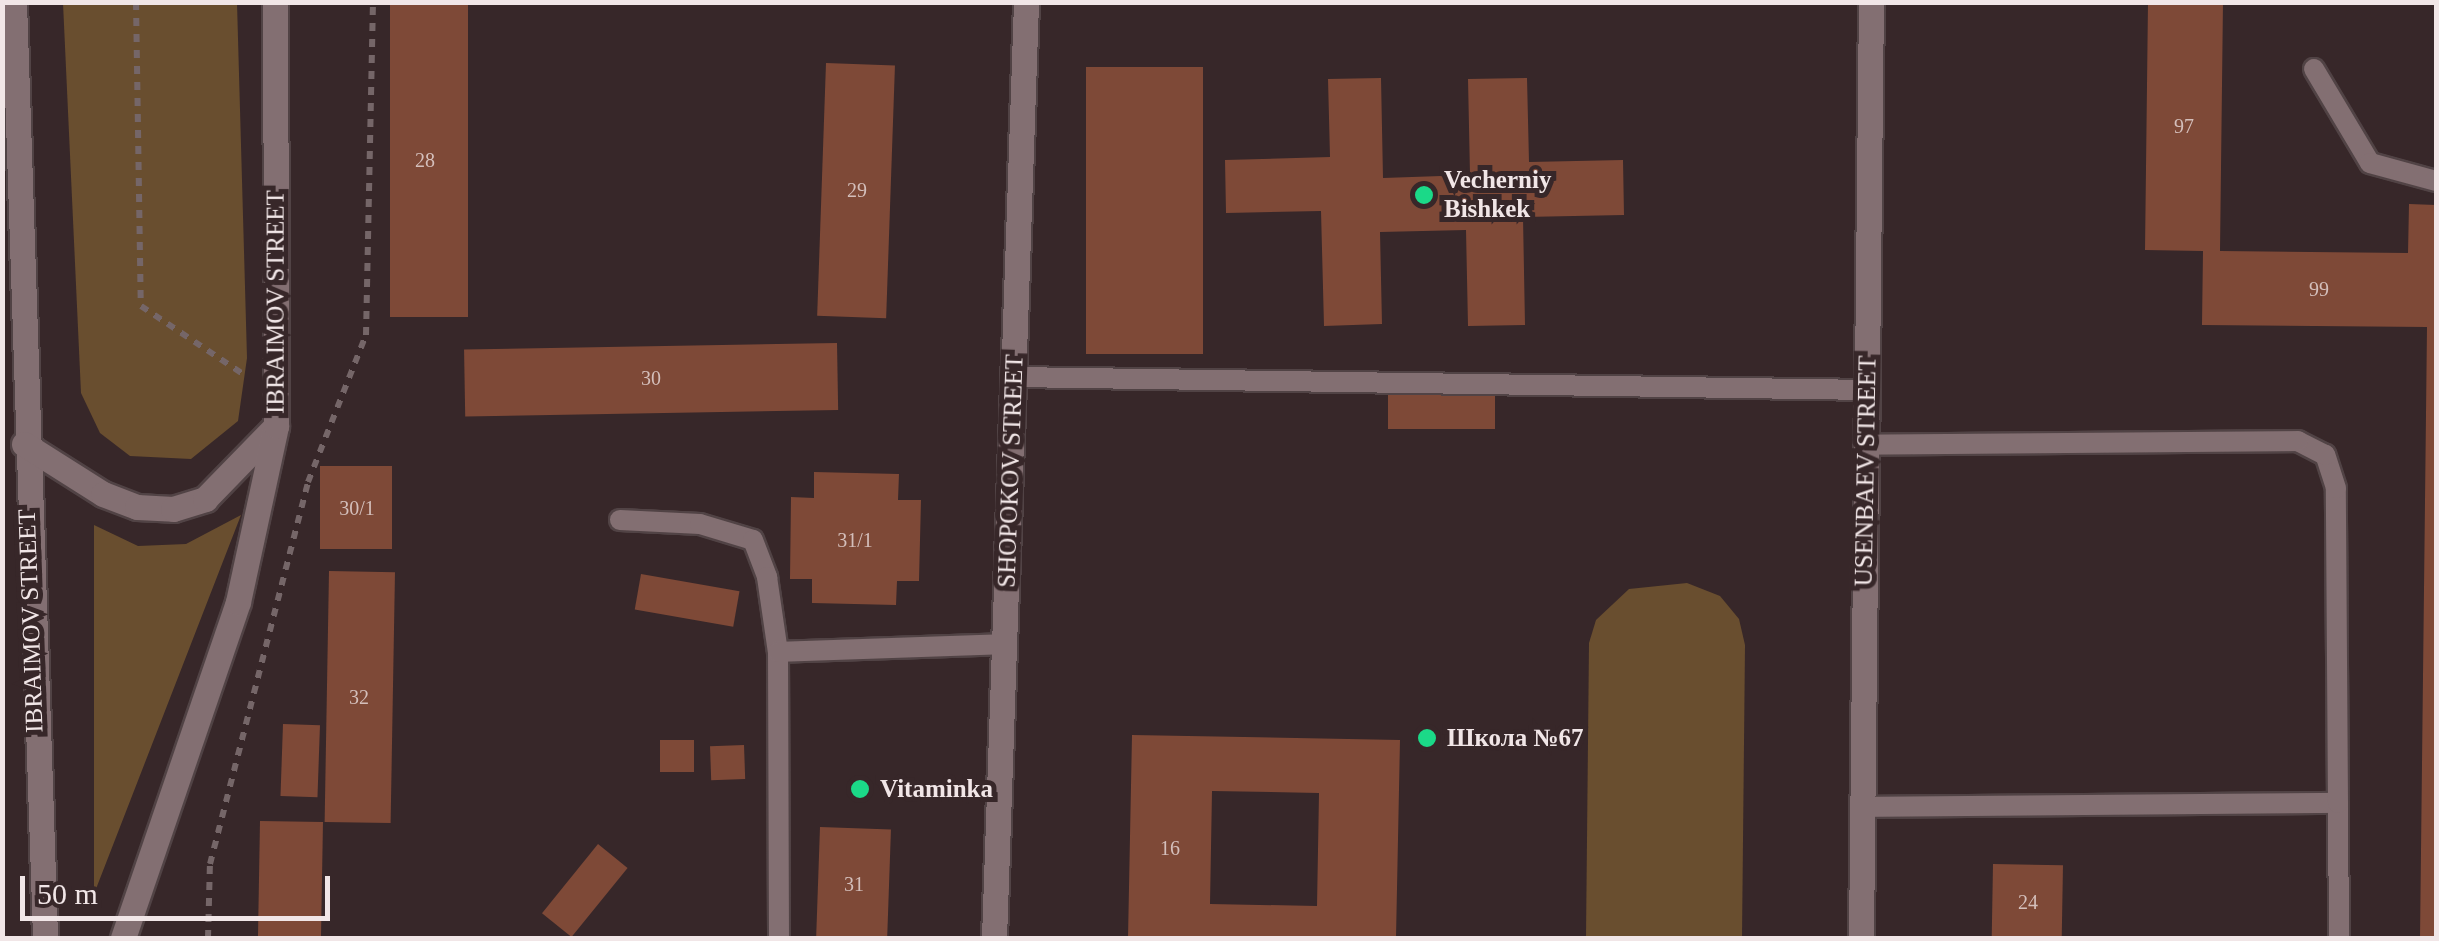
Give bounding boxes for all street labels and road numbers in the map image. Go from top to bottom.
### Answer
street label: IBRAIMOV STREET [261,190,291,414]
street label: SHOPOKOV STREET [992,354,1030,588]
street label: USENBAEV STREET [1849,355,1883,587]
street label: IBRAIMOV STREET [12,508,50,734]

